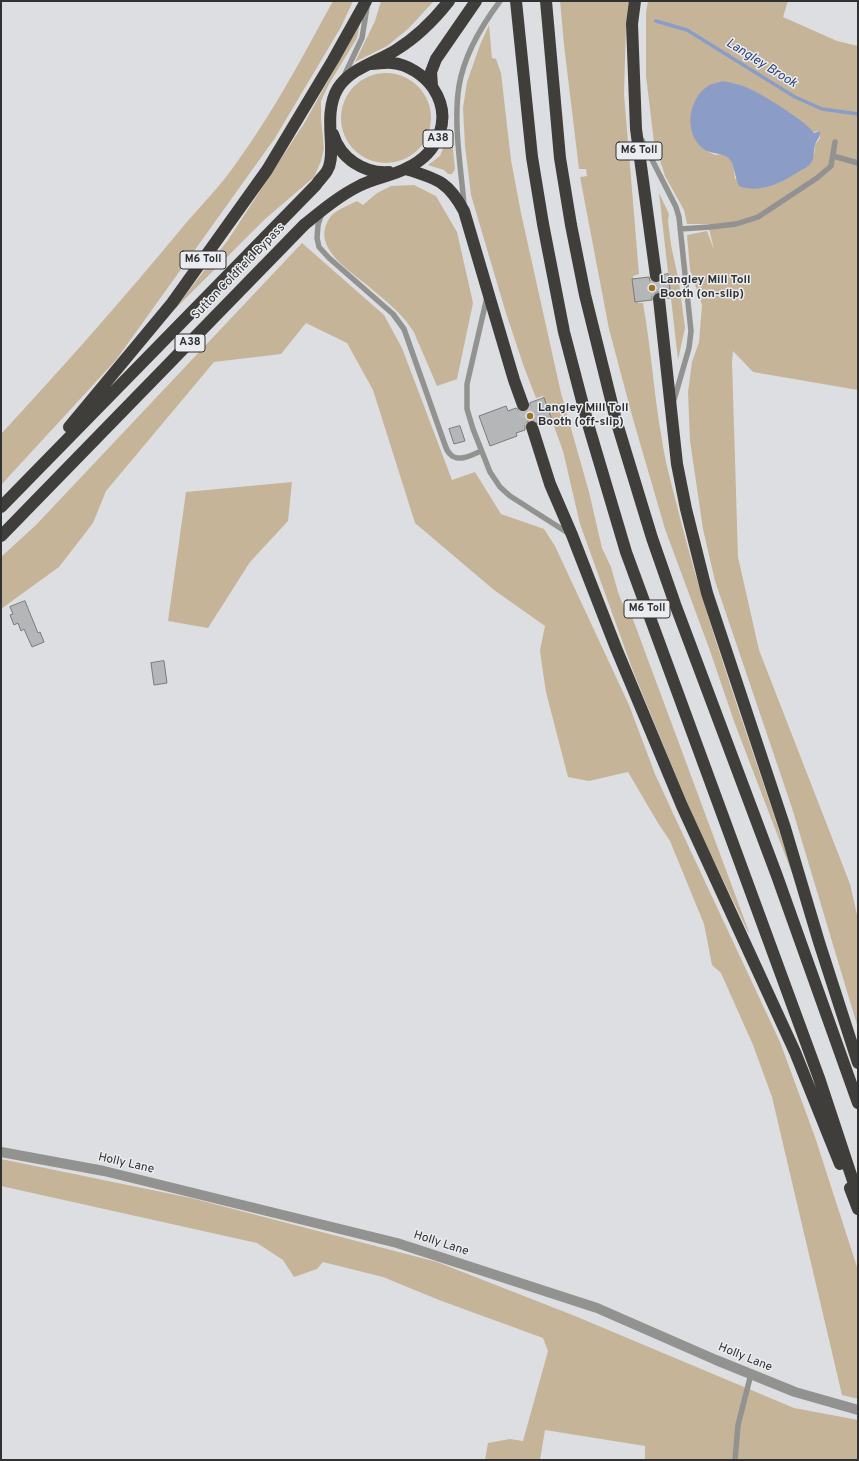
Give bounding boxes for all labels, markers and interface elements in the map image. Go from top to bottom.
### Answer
water label: Langley Brook [723,36,799,92]
road number: A38 [423,130,453,148]
road number: M6 Toll [616,142,662,160]
street label: Sutton Coldfield Bypass [189,221,289,323]
road number: M6 Toll [180,251,226,269]
place label: Langley Mill Toll Booth (on-slip) [660,274,750,302]
marker: Langley Mill Toll Booth (on-slip) [647,283,657,293]
road number: A38 [175,334,205,352]
place label: Langley Mill Toll Booth (off-slip) [538,402,628,430]
marker: Langley Mill Toll Booth (off-slip) [525,411,535,421]
road number: M6 Toll [624,600,670,618]
street label: Holly Lane [97,1151,155,1177]
street label: Holly Lane [412,1228,470,1260]
street label: Holly Lane [716,1341,774,1375]

